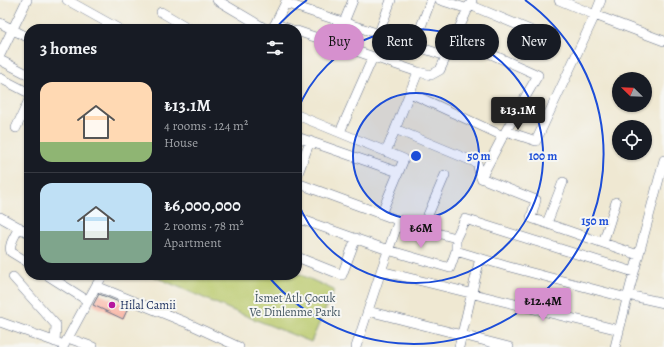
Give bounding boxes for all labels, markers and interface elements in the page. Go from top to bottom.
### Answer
chip: Buy [314,24,364,60]
chip: Rent [372,24,427,60]
chip: Filters [435,24,499,60]
chip: New [507,24,561,60]
text: 3 homes [40,37,97,60]
icon: filters [264,37,286,59]
north arrow [612,72,652,112]
map controls [612,72,652,160]
text: ₺13.1M [164,94,211,117]
pin: ₺13.1M [485,97,551,131]
icon: home [72,98,120,146]
text: ₺13.1M [500,101,536,118]
text: 4 rooms · 124 m² [164,117,248,134]
button: locate [612,120,652,160]
text: House [164,134,198,151]
text: 50 m [467,148,491,164]
text: 100 m [529,148,557,164]
centre of rings [409,149,423,163]
text: ₺6,000,000 [164,194,241,217]
icon: home [72,199,120,247]
text: 150 m [581,213,609,229]
pin: ₺6M [402,215,440,249]
text: 2 rooms · 78 m² [164,217,244,234]
text: ₺6M [409,219,433,236]
text: Apartment [164,234,222,251]
pin: ₺12.4M [510,288,576,322]
park label: İsmet Atlı Çocuk Ve Dinlenme Parkı [248,290,341,320]
text: ₺12.4M [524,292,562,309]
place label: Hilal Camii [120,297,176,313]
marker: Hilal Camii [107,300,117,310]

